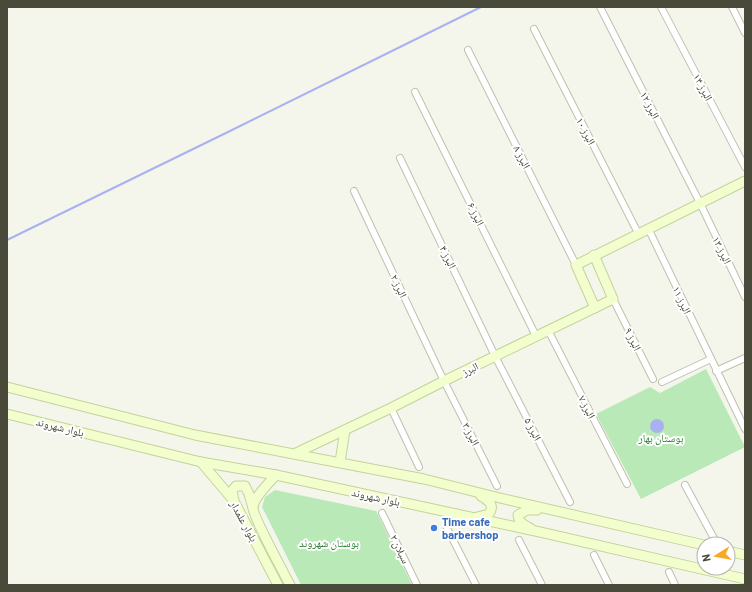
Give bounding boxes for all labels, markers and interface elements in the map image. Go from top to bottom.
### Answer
street label: البرز ۱۴ [691,71,716,103]
street label: البرز ۱۲ [638,89,663,121]
street label: البرز ۱۰ [574,115,599,147]
street label: البرز ۸ [511,143,534,171]
street label: البرز ۶ [465,200,488,228]
street label: البرز ۱۳ [710,234,735,266]
street label: البرز ۴ [437,243,460,271]
street label: البرز ۲ [388,272,410,300]
street label: البرز ۱۱ [670,284,694,316]
street label: البرز ۹ [622,325,645,353]
street label: البرز [458,359,480,379]
street label: البرز ۷ [576,393,599,421]
street label: بلوار شهروند [35,414,86,439]
street label: البرز ۵ [522,415,545,443]
street label: البرز ۳ [460,420,483,448]
park label: بوستان بهار [637,431,684,445]
street label: بلوار شهروند [351,485,402,508]
street label: بلوار علمدار [227,497,261,544]
place label: Time cafe barbershop [442,515,498,541]
marker: Time cafe barbershop [429,523,439,533]
street label: سبلان ۲ [387,532,413,566]
park label: بوستان شهروند [299,536,359,550]
north arrow [696,536,736,576]
text: N [699,553,713,563]

